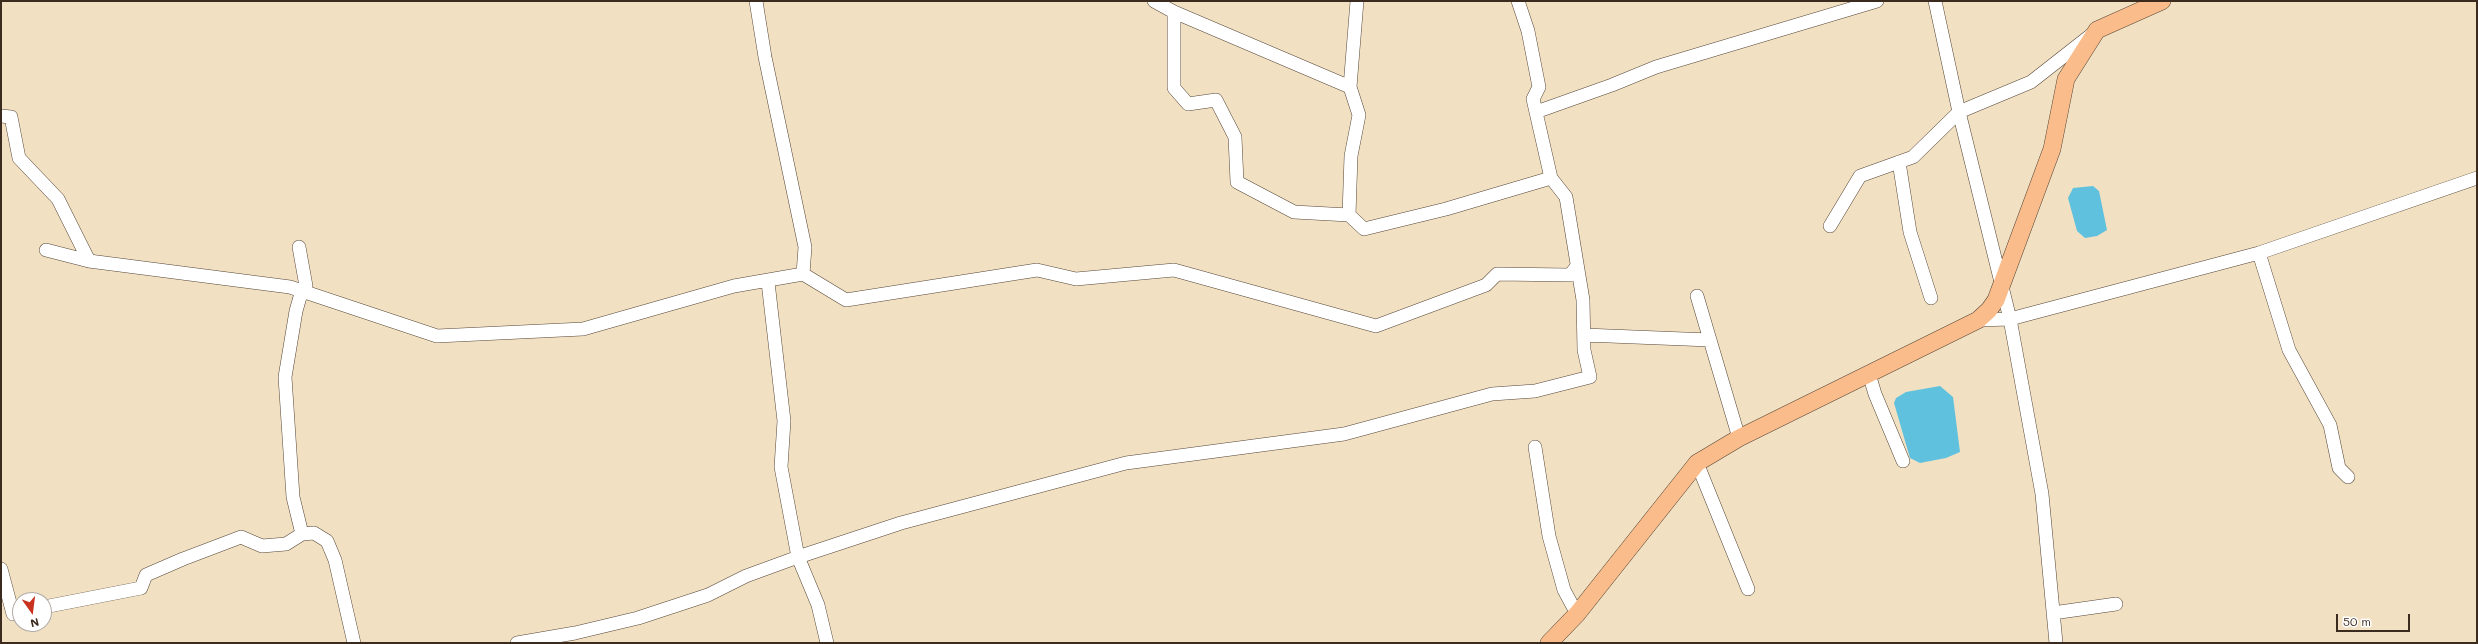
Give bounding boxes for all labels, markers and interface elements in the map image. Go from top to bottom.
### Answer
north arrow [12,592,52,632]
scale bar [2338,606,2412,632]
text: 50 m [2343,613,2371,629]
text: N [29,615,41,631]

